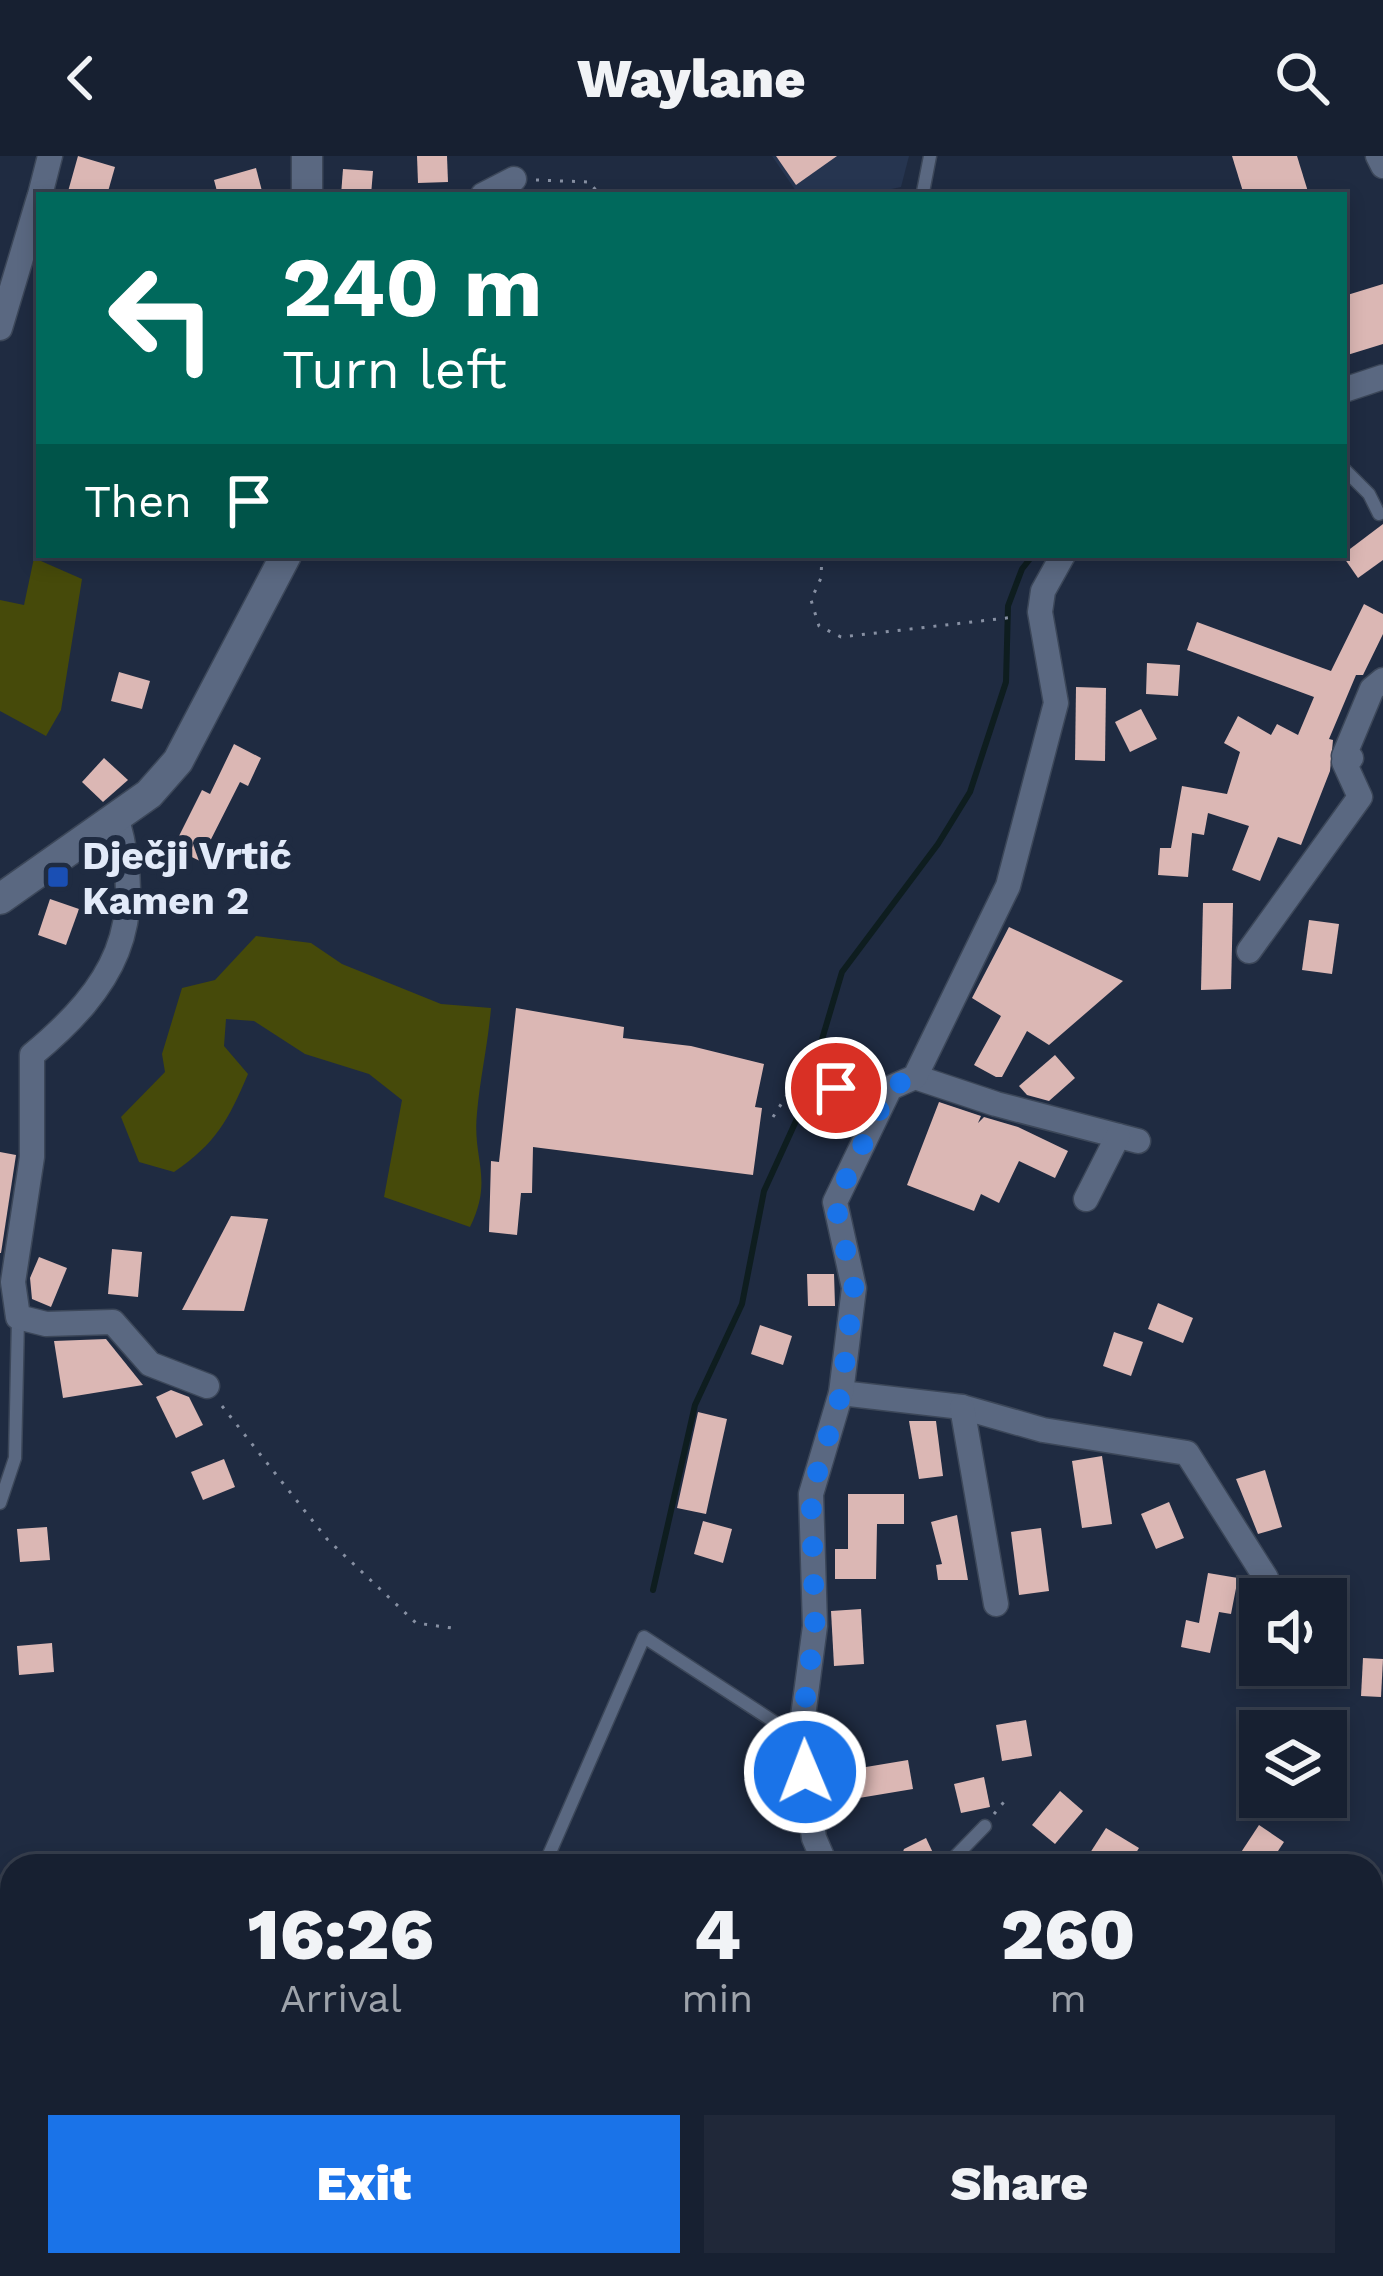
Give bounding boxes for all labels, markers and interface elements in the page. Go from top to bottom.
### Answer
icon: back [48,45,114,111]
icon: search [1269,45,1335,111]
text: Waylane [577,47,806,110]
text: 240 m [282,238,543,336]
icon: left [84,240,240,396]
text: Turn left [282,338,507,401]
icon: arrive [216,468,282,534]
text: Then [84,475,192,528]
place label: Dječji Vrtić Kamen 2 [82,833,292,923]
marker: Dječji Vrtić Kamen 2 [45,864,71,890]
pin [785,1037,887,1139]
icon: arrive [803,1055,869,1121]
map controls [1239,1578,1347,1818]
button: sound [1239,1578,1347,1686]
position arrow [742,1709,868,1835]
button: layers [1239,1710,1347,1818]
text: 16:26 [248,1892,434,1976]
text: 4 [694,1892,741,1976]
text: 260 [1001,1892,1135,1976]
text: Arrival [280,1976,402,2021]
text: min [681,1976,753,2021]
text: m [1049,1976,1087,2021]
button: Exit [48,2115,680,2253]
button: Share [704,2115,1335,2253]

